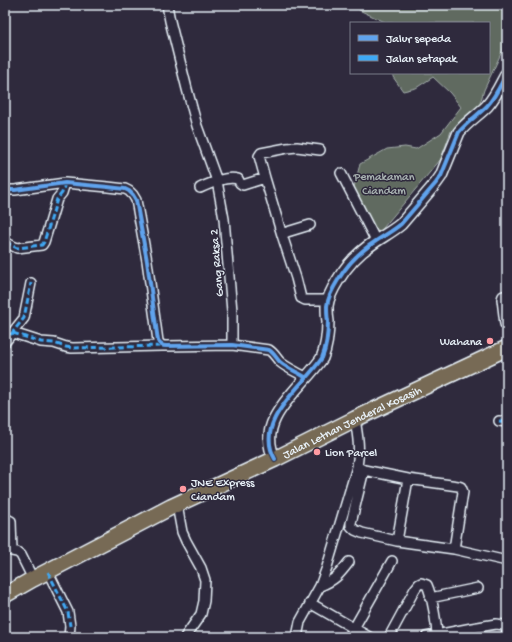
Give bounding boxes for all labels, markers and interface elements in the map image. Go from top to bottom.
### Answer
legend [350,22,490,74]
text: Jalur sepeda [386,33,451,47]
text: Jalan setapak [386,53,459,67]
park label: Pemakaman Ciandam [353,171,415,199]
street label: Gang Raksa 2 [208,228,228,297]
place label: Wahana [440,336,482,350]
marker: Wahana [485,336,495,346]
street label: Jalan Letnan Jenderal Kosasih [281,384,425,463]
marker: Lion Parcel [312,447,322,457]
place label: Lion Parcel [325,447,378,461]
place label: JNE Express Ciandam [191,477,255,505]
marker: JNE Express Ciandam [178,484,188,494]

